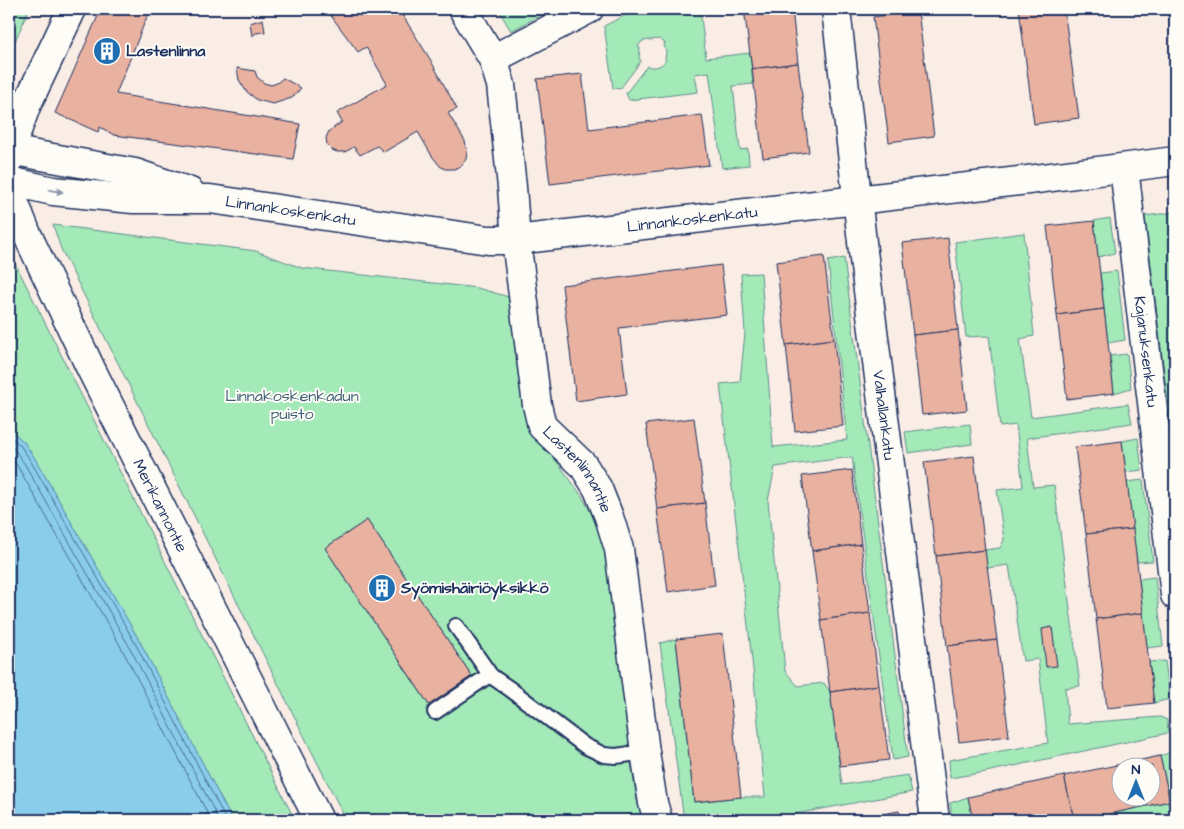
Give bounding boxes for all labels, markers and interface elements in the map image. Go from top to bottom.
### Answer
building icon: Lastenlinna [92,36,122,66]
place label: Lastenlinna [126,40,206,62]
one-way arrow [49,188,65,196]
street label: Linnankoskenkatu [224,190,357,231]
street label: Linnankoskenkatu [626,201,759,238]
street label: Kajanuksenkatu [1128,295,1164,409]
street label: Valhallankatu [867,369,900,461]
park label: Linnakoskenkadun puisto [225,385,359,425]
street label: Lastenlinnantie [538,421,617,516]
street label: Merikannontie [127,455,193,556]
building icon: Syömishäiriöyksikkö [367,573,397,603]
place label: Syömishäiriöyksikkö [400,577,549,600]
north arrow [1112,756,1162,806]
text: N [1132,760,1141,780]

